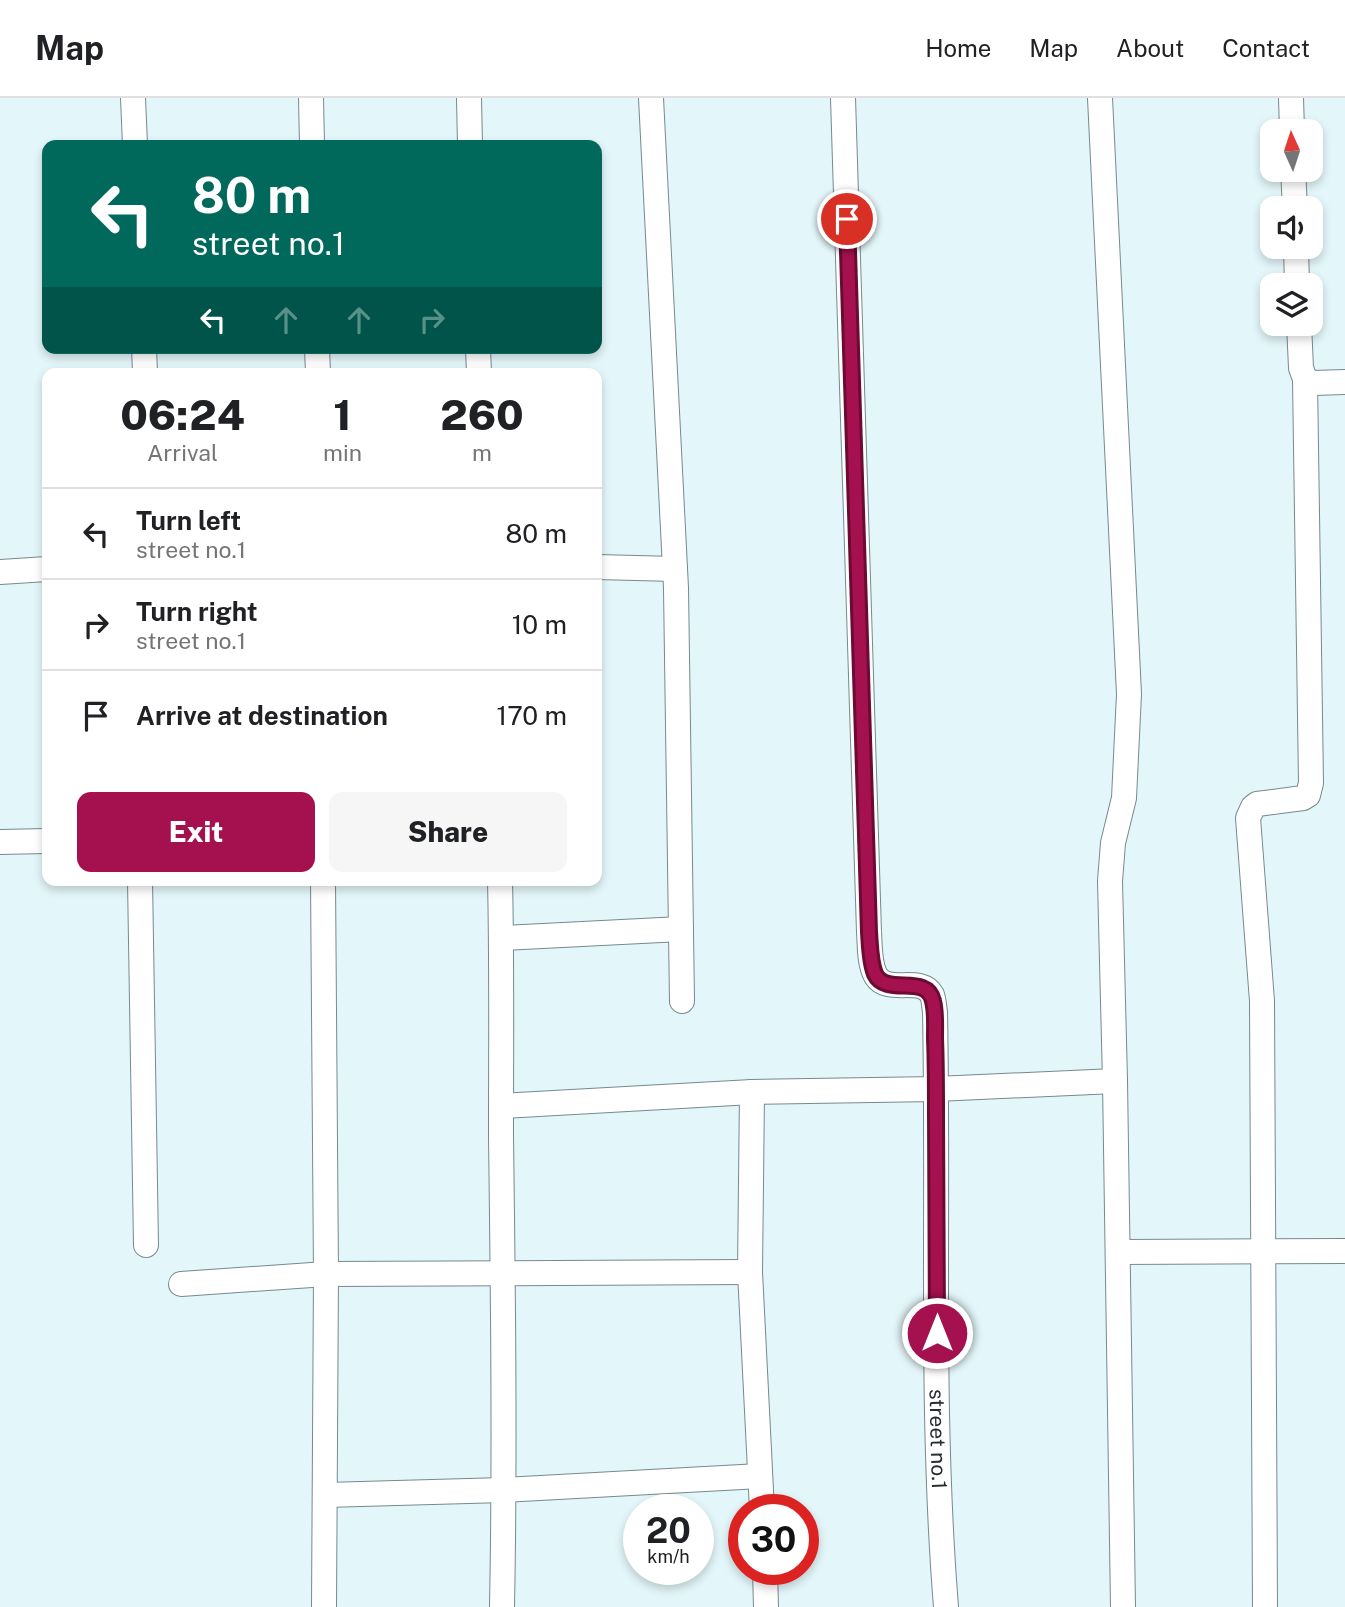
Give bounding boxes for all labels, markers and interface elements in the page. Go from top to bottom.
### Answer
text: Map [35,29,104,67]
text: Home [925,34,991,62]
text: Map [1029,34,1078,62]
text: About [1116,34,1184,62]
text: Contact [1222,34,1310,62]
north arrow [1260,119,1323,182]
map controls [1260,119,1323,336]
text: 80 m [192,166,311,224]
icon: left [77,168,168,259]
pin [817,189,877,249]
button: sound [1260,196,1323,259]
icon: arrive [828,200,866,238]
text: street no.1 [192,225,345,262]
button: layers [1260,273,1323,336]
icon: left [194,301,232,339]
icon: ahead [267,301,305,339]
icon: ahead [340,301,378,339]
icon: right [413,301,451,339]
text: 06:24 [120,390,245,439]
text: 1 [333,390,352,439]
text: 260 [440,390,524,439]
text: Arrival [147,439,218,466]
text: min [323,439,362,466]
text: m [472,439,492,466]
text: Turn left [136,505,241,536]
icon: left [77,515,115,553]
text: 80 m [506,518,567,549]
text: street no.1 [136,536,246,563]
text: Turn right [136,596,258,627]
icon: right [77,606,115,644]
text: 10 m [512,609,567,640]
text: street no.1 [136,627,246,654]
icon: arrive [77,697,115,735]
text: Arrive at destination [136,700,388,731]
text: 170 m [497,700,567,731]
button: Exit [77,792,315,872]
button: Share [329,792,567,872]
position arrow [900,1296,974,1370]
street label: street no.1 [925,1389,952,1490]
speed limit sign: 30 [728,1494,819,1585]
text: 20 [646,1510,691,1551]
text: km/h [647,1546,690,1567]

